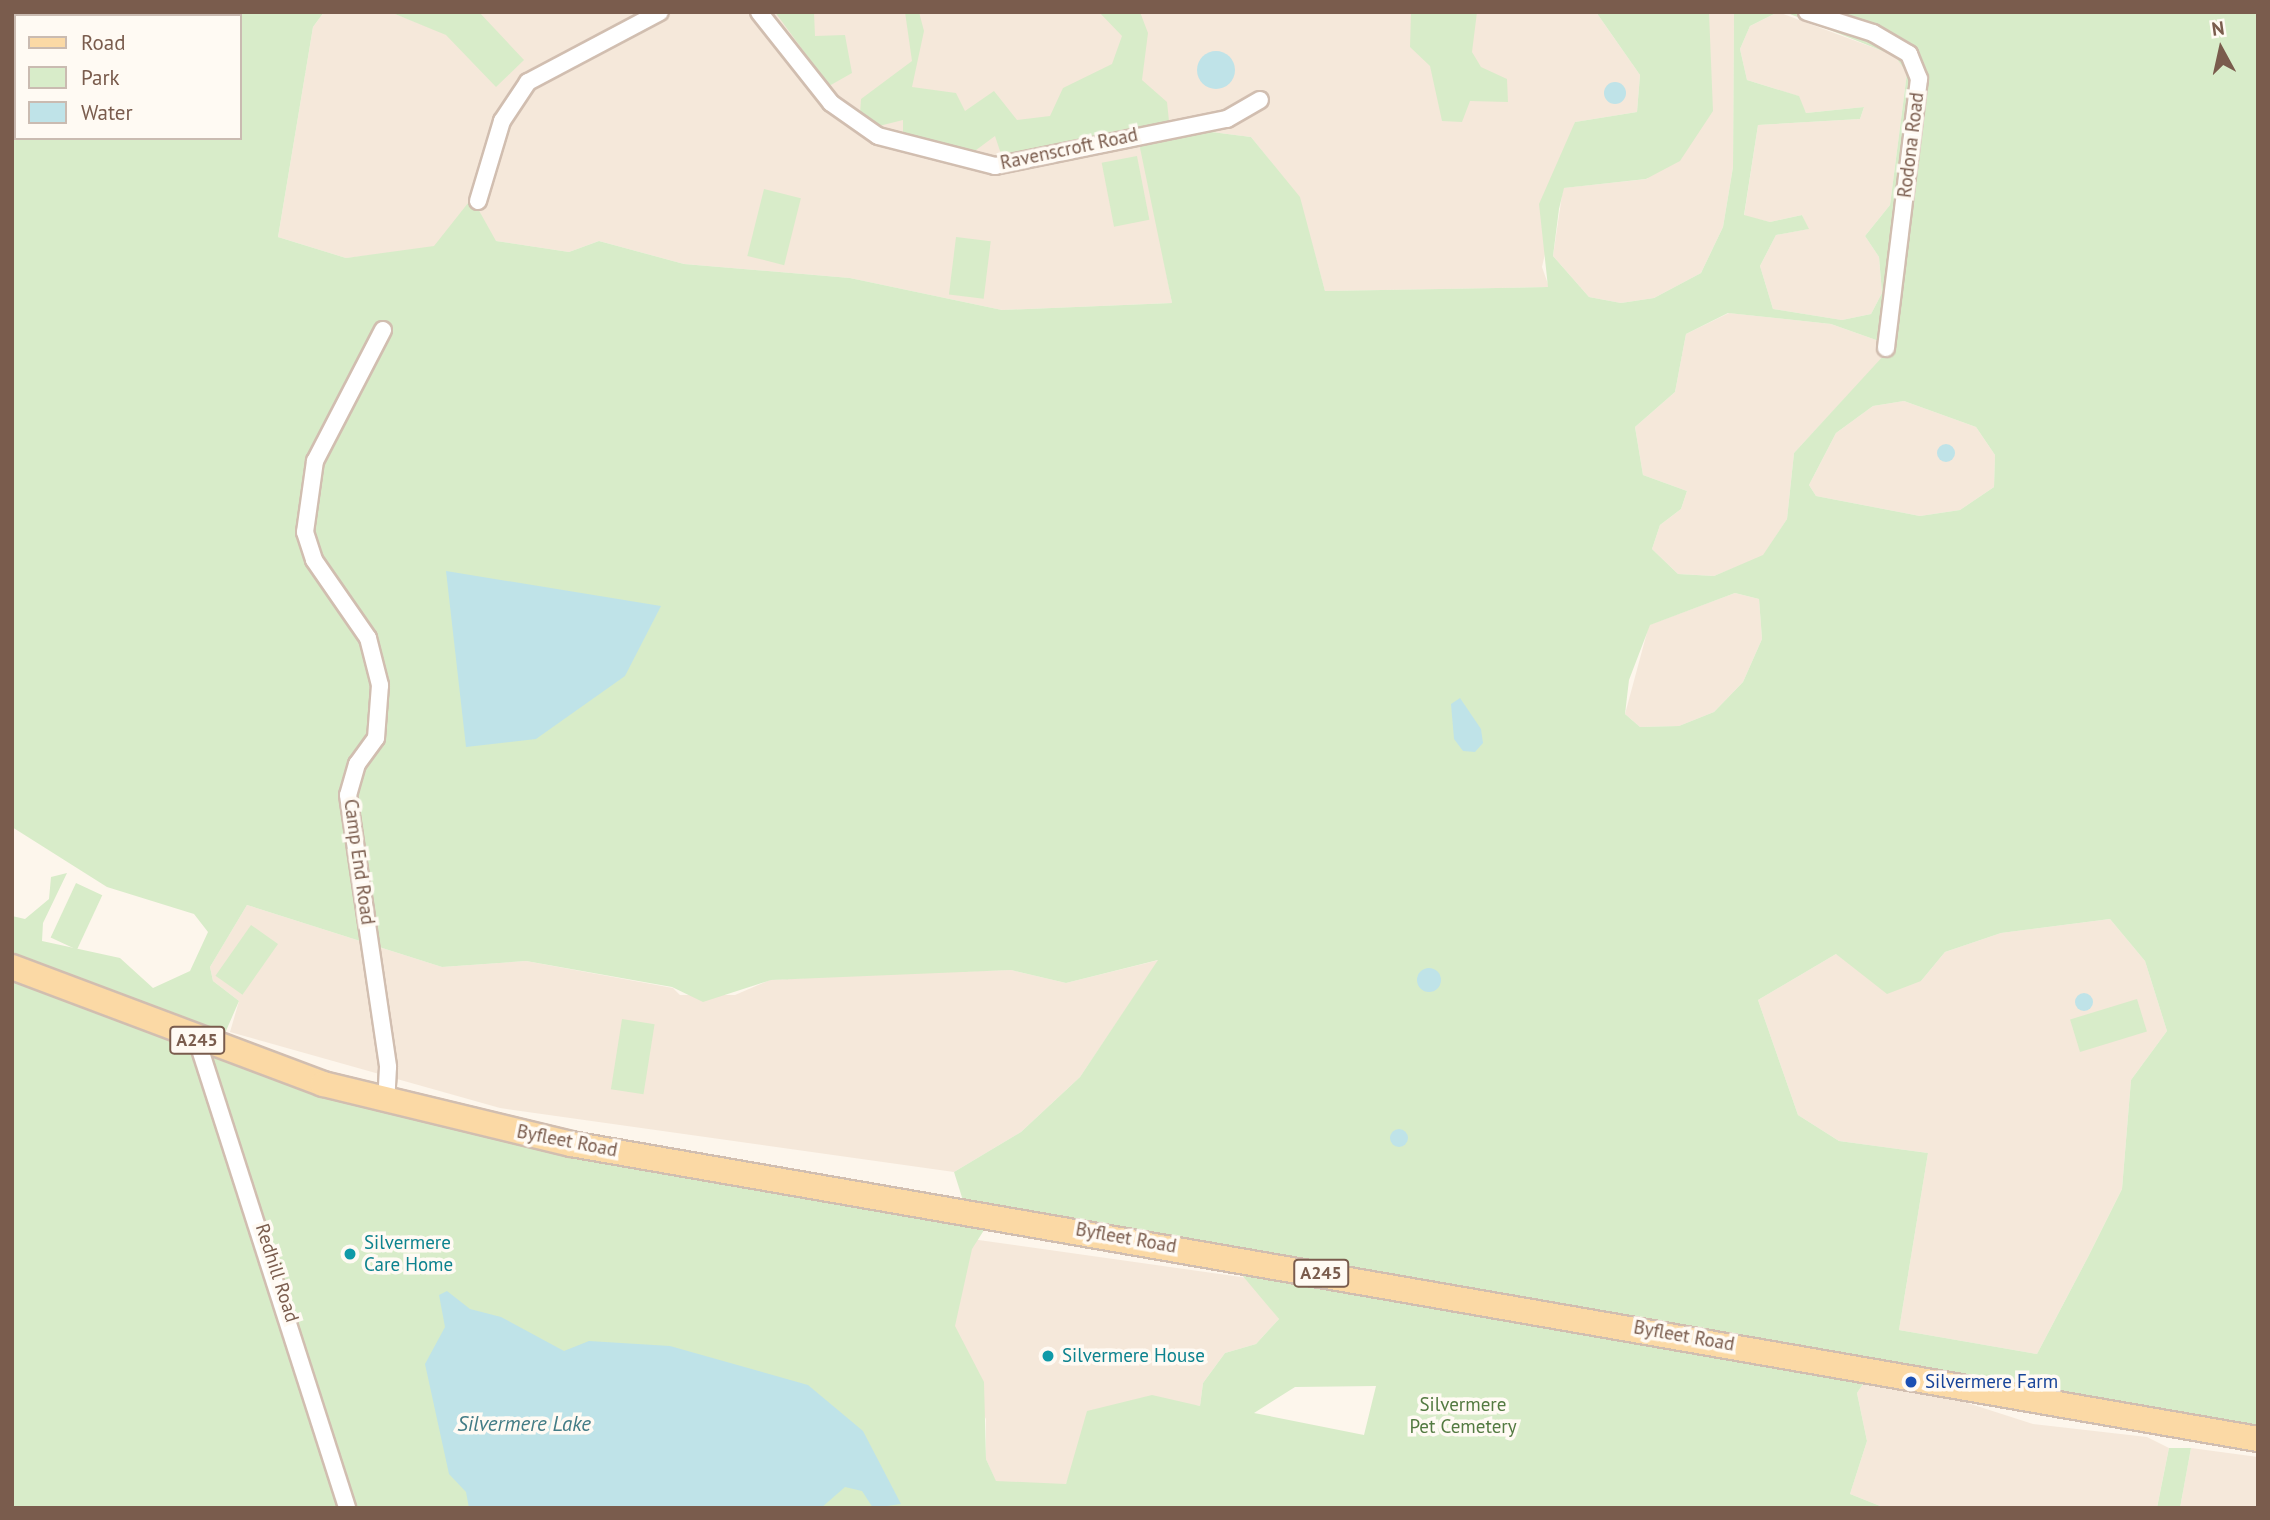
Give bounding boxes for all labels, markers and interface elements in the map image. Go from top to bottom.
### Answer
legend [14,14,242,140]
north arrow [2186,14,2256,84]
text: N [2210,15,2226,41]
text: Road [81,29,125,56]
text: Park [81,64,120,91]
street label: Rodona Road [1893,91,1929,199]
text: Water [81,99,133,126]
street label: Ravenscroft Road [998,123,1140,175]
street label: Camp End Road [339,798,379,926]
road number: A245 [169,1026,225,1055]
street label: Byfleet Road [515,1120,619,1162]
street label: Byfleet Road [1074,1218,1178,1258]
street label: Redhill Road [250,1221,304,1325]
place label: Silvermere Care Home [364,1232,453,1276]
marker: Silvermere Care Home [342,1246,358,1262]
road number: A245 [1293,1258,1349,1288]
street label: Byfleet Road [1632,1316,1736,1356]
place label: Silvermere House [1062,1345,1205,1367]
marker: Silvermere House [1040,1348,1056,1364]
place label: Silvermere Farm [1925,1371,2058,1393]
marker: Silvermere Farm [1903,1374,1919,1390]
park label: Silvermere Pet Cemetery [1409,1394,1517,1438]
water label: Silvermere Lake [457,1411,591,1437]

